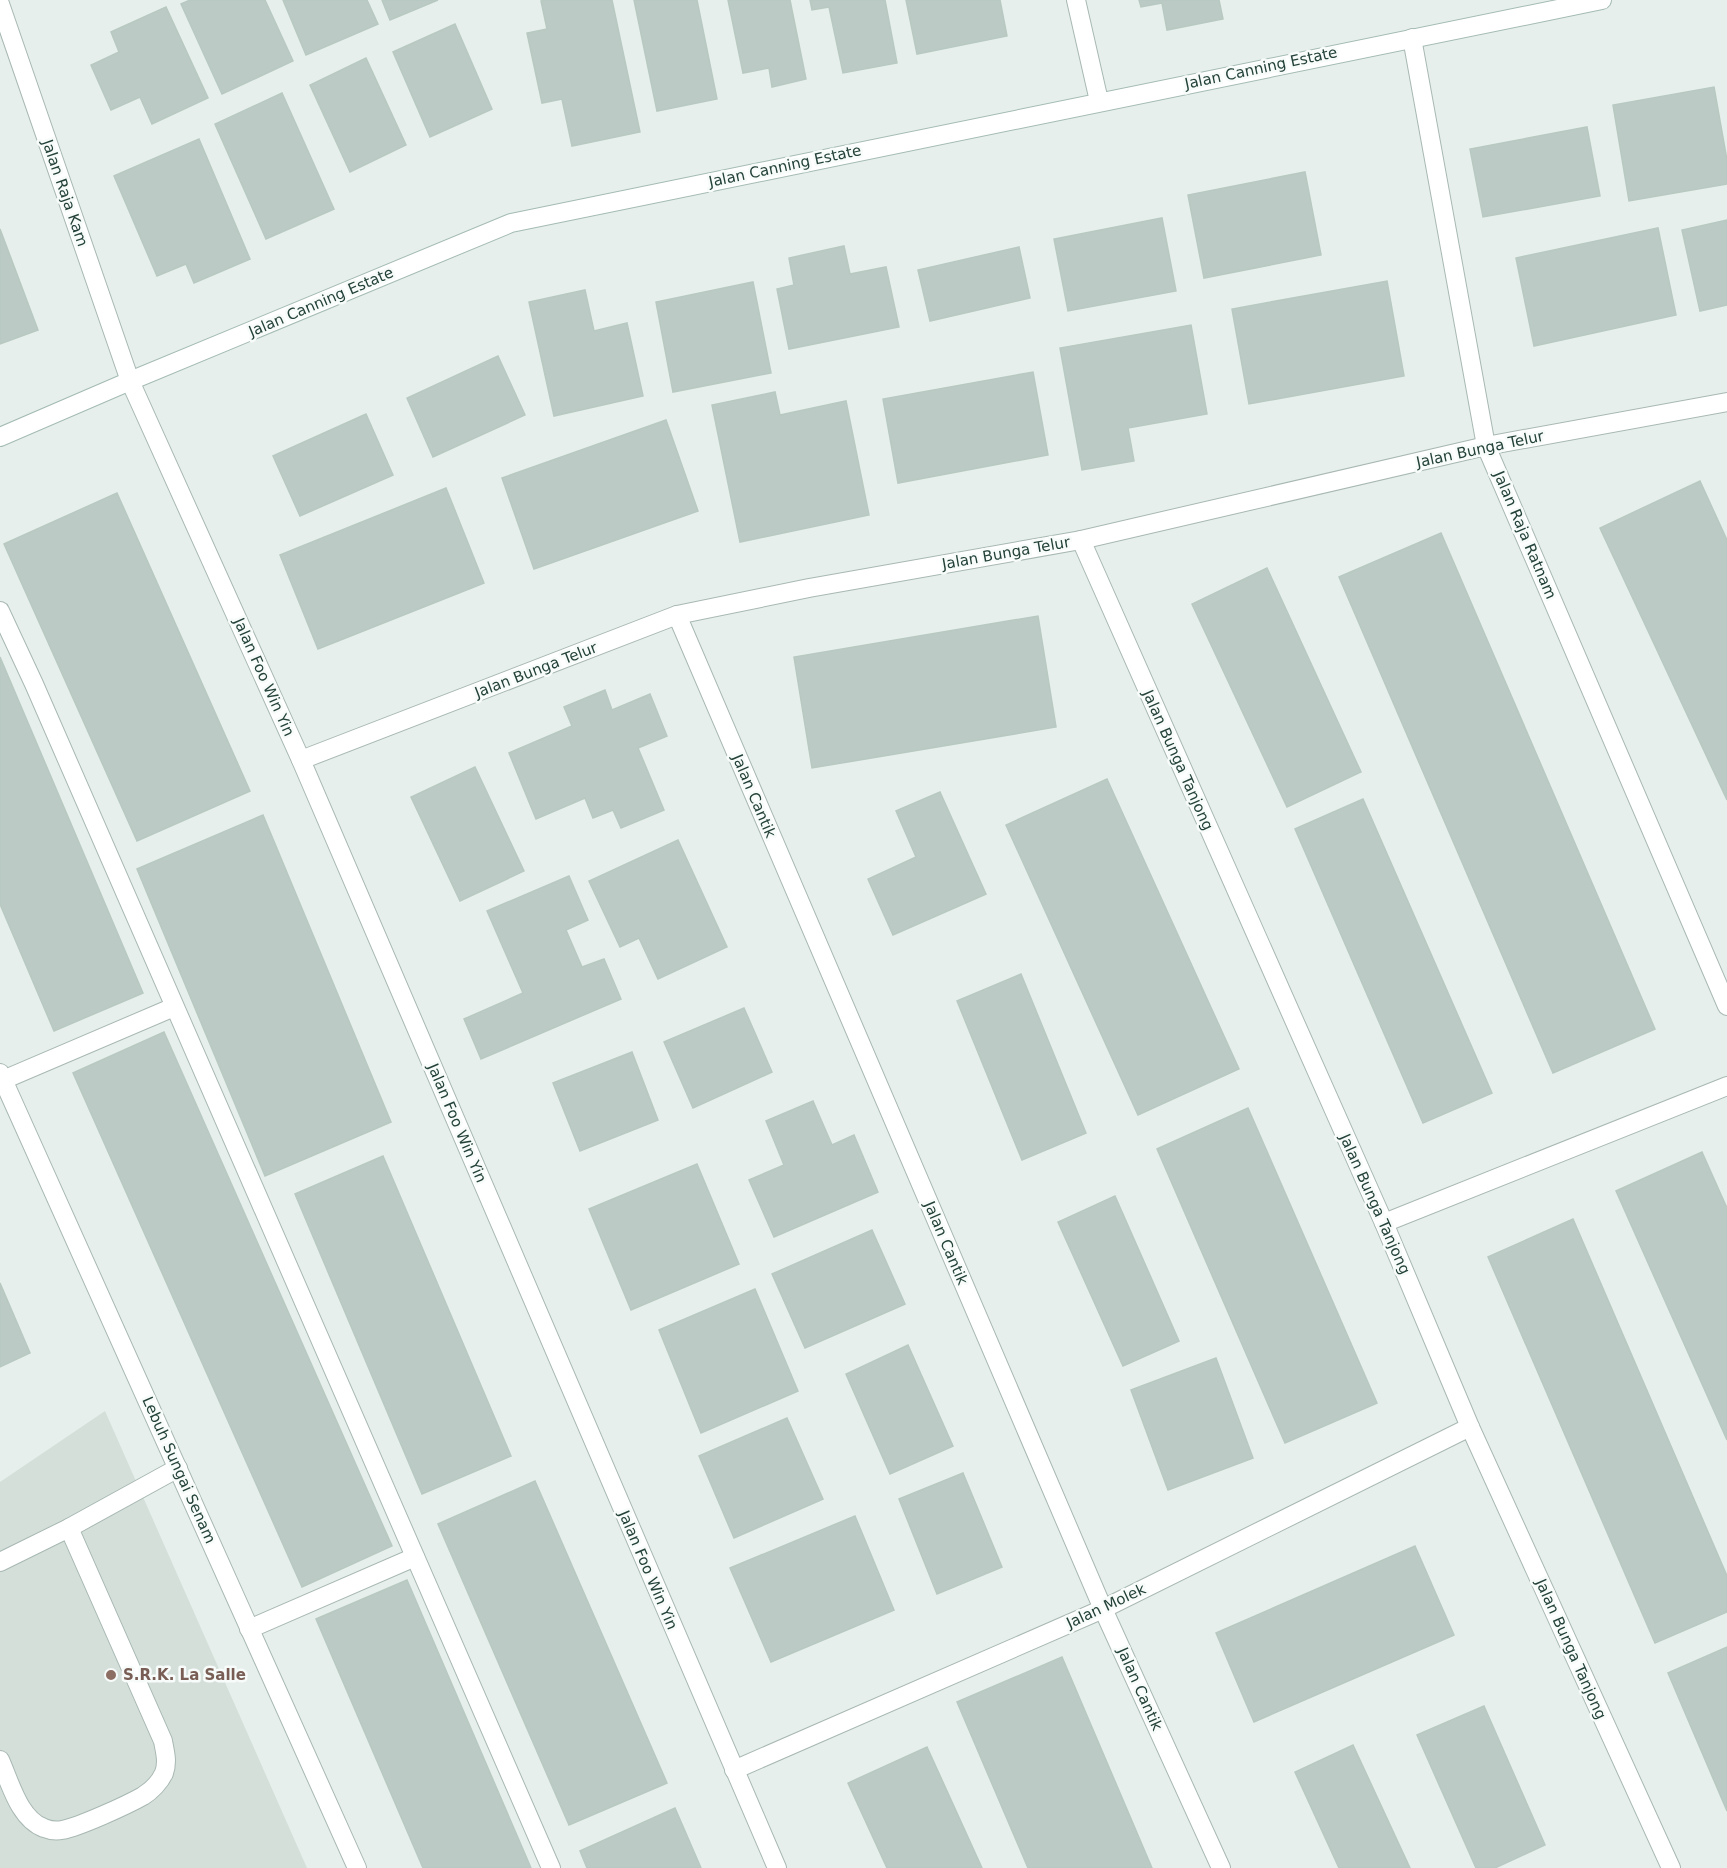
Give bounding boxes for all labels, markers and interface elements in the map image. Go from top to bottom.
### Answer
street label: Jalan Canning Estate [1182,43,1339,93]
street label: Jalan Raja Kam [38,136,92,249]
street label: Jalan Canning Estate [706,141,863,191]
street label: Jalan Canning Estate [245,263,396,341]
street label: Jalan Bunga Telur [1414,427,1546,471]
street label: Jalan Raja Ratnam [1490,467,1560,602]
street label: Jalan Bunga Telur [940,533,1072,573]
street label: Jalan Foo Win Yin [229,614,298,739]
street label: Jalan Bunga Telur [471,638,601,702]
street label: Jalan Bunga Tanjong [1139,686,1217,833]
street label: Jalan Cantik [728,751,780,841]
street label: Jalan Foo Win Yin [423,1060,490,1185]
street label: Jalan Bunga Tanjong [1336,1130,1414,1277]
street label: Jalan Cantik [920,1198,972,1288]
street label: Lebuh Sungai Senam [138,1394,220,1546]
street label: Jalan Foo Win Yin [614,1507,681,1632]
street label: Jalan Bunga Tanjong [1532,1575,1610,1722]
street label: Jalan Molek [1063,1580,1149,1633]
street label: Jalan Cantik [1113,1644,1166,1734]
place label: S.R.K. La Salle [123,1666,246,1684]
marker: S.R.K. La Salle [104,1668,118,1682]

